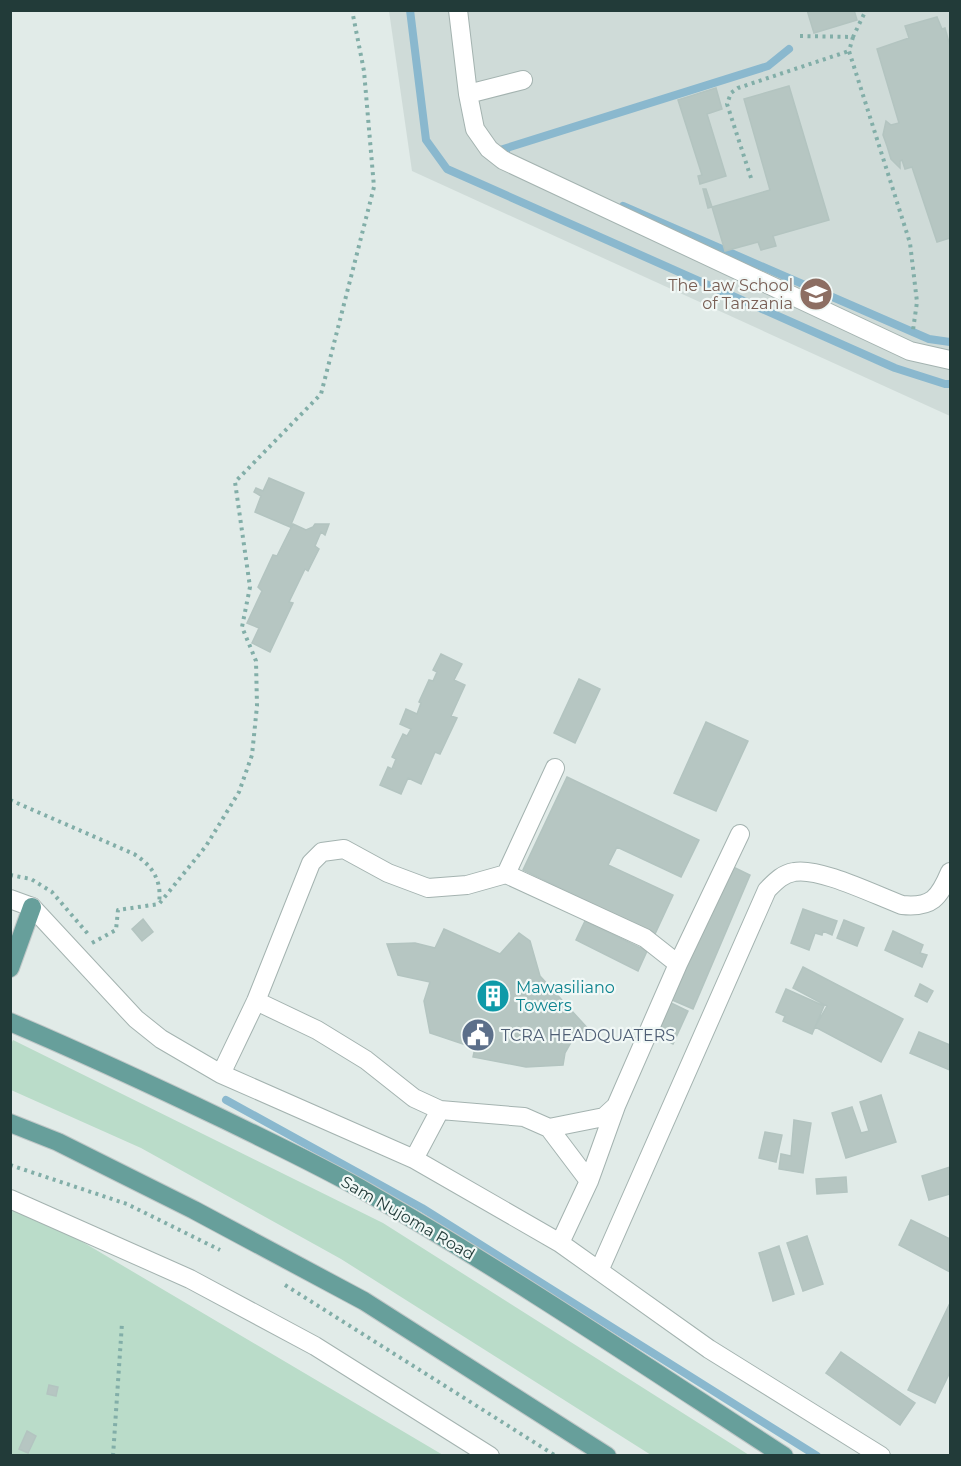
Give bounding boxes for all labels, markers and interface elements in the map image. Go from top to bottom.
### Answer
place label: The Law School of Tanzania [668,276,793,313]
school or university icon: The Law School of Tanzania [798,276,834,312]
building icon: Mawasiliano Towers [475,978,511,1014]
place label: Mawasiliano Towers [516,978,615,1015]
public building icon: TCRA HEADQUATERS [460,1017,496,1053]
place label: TCRA HEADQUATERS [501,1026,675,1045]
street label: Sam Nujoma Road [338,1172,478,1264]

